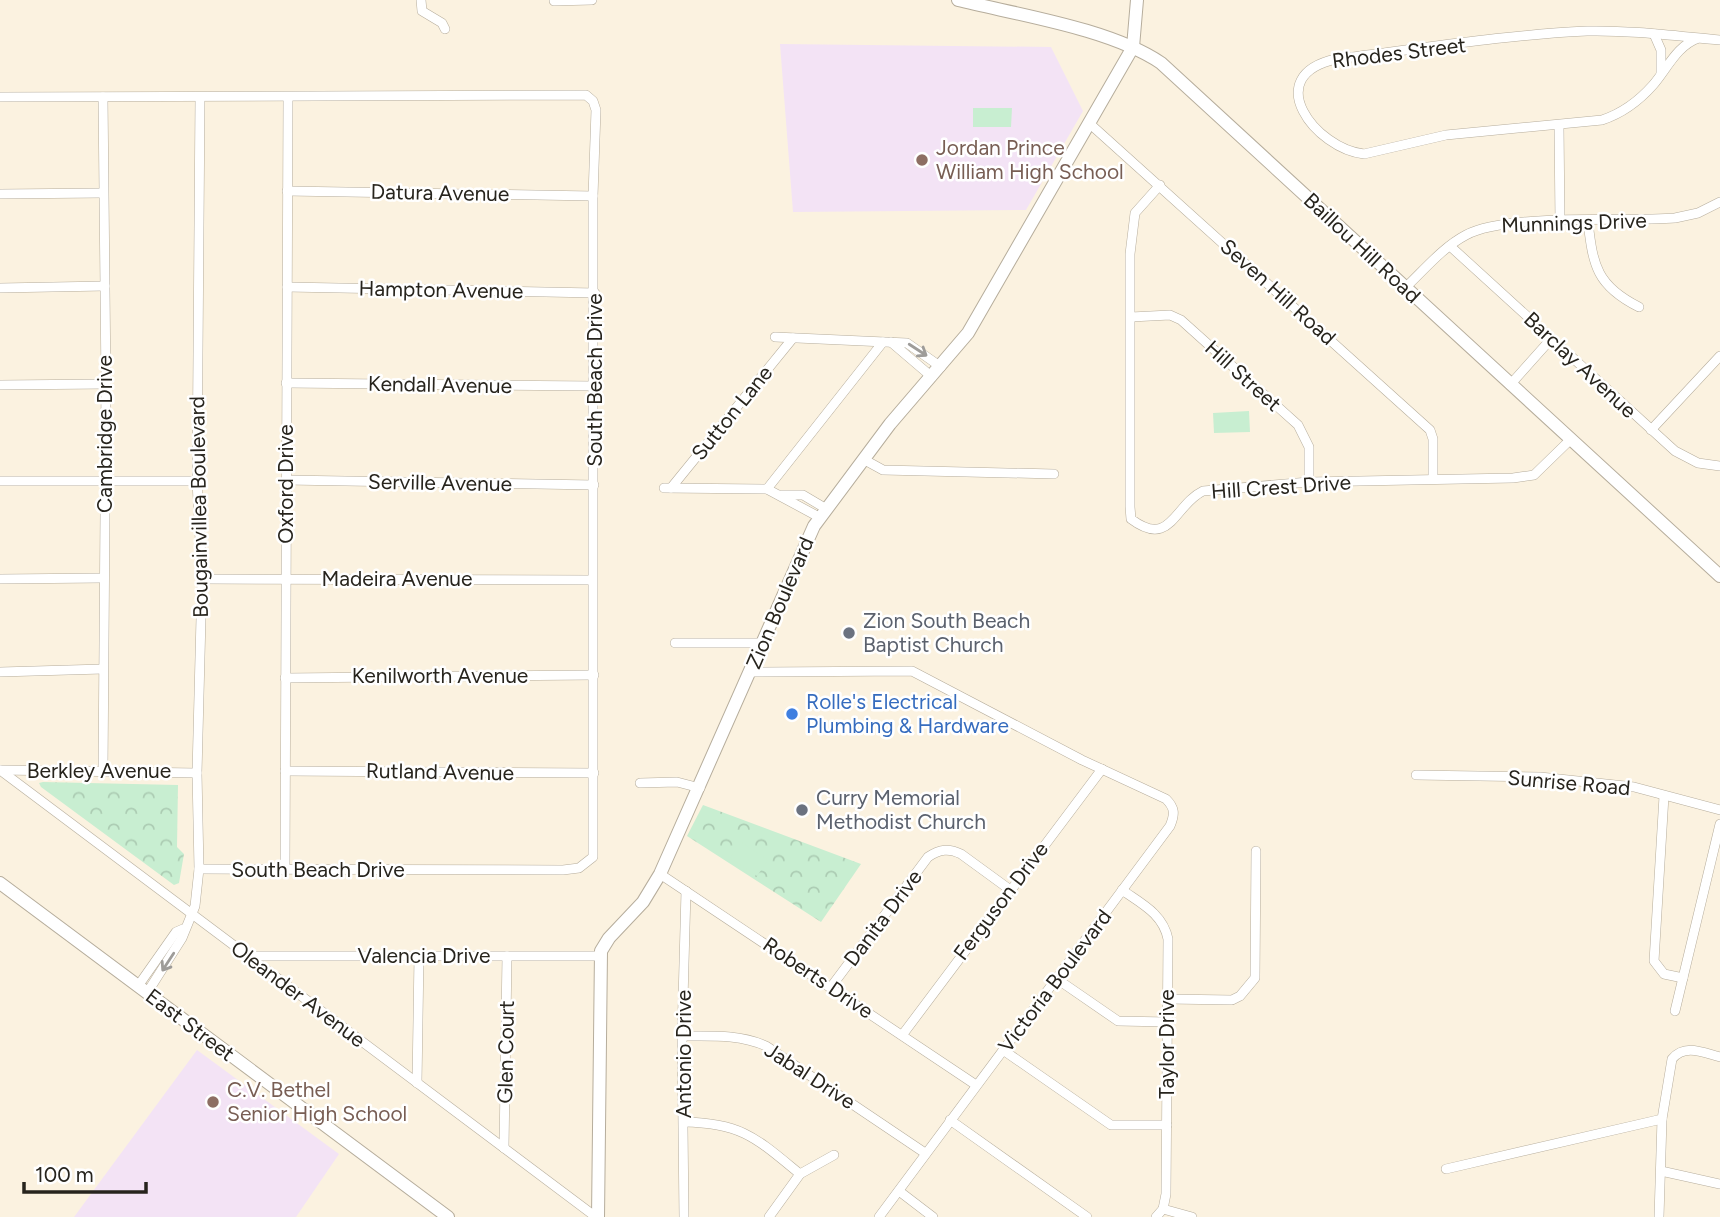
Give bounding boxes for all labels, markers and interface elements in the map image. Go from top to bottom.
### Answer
street label: Rhodes Street [1331,32,1467,73]
place label: Jordan Prince William High School [936,135,1124,184]
marker: Jordan Prince William High School [914,152,930,168]
street label: Datura Avenue [370,179,510,206]
street label: Baillou Hill Road [1299,187,1426,308]
street label: Munnings Drive [1501,207,1647,238]
street label: Seven Hill Road [1216,233,1341,350]
street label: Hampton Avenue [358,276,524,303]
street label: South Beach Drive [582,293,607,467]
street label: Barclay Avenue [1519,306,1642,423]
street label: Hill Street [1200,335,1287,416]
one-way arrow [908,343,927,358]
street label: Cambridge Drive [92,355,117,513]
street label: Sutton Lane [686,360,777,465]
street label: Kendall Avenue [368,371,512,398]
street label: Bougainvillea Boulevard [184,396,213,618]
street label: Oxford Drive [273,424,298,544]
street label: Serville Avenue [368,469,512,496]
street label: Hill Crest Drive [1210,469,1352,504]
street label: Zion Boulevard [741,533,819,672]
street label: Madeira Avenue [321,566,473,591]
place label: Zion South Beach Baptist Church [863,608,1030,657]
marker: Zion South Beach Baptist Church [841,625,857,641]
street label: Kenilworth Avenue [352,663,528,688]
place label: Rolle's Electrical Plumbing & Hardware [806,689,1009,738]
marker: Rolle's Electrical Plumbing & Hardware [784,706,800,722]
street label: Berkley Avenue [27,758,171,783]
street label: Rutland Avenue [366,758,514,785]
street label: Sunrise Road [1507,765,1631,800]
place label: Curry Memorial Methodist Church [816,785,986,834]
marker: Curry Memorial Methodist Church [794,802,810,818]
street label: Ferguson Drive [948,837,1053,965]
street label: South Beach Drive [231,857,405,882]
street label: Danita Drive [838,865,927,971]
street label: Victoria Boulevard [993,904,1116,1057]
street label: Roberts Drive [758,932,878,1024]
street label: Oleander Avenue [226,935,370,1052]
street label: Valencia Drive [358,943,490,968]
one-way arrow [160,952,175,971]
street label: East Street [141,983,240,1066]
street label: Taylor Drive [1154,989,1179,1099]
street label: Antonio Drive [671,990,696,1118]
street label: Glen Court [492,1000,519,1104]
street label: Jabal Drive [760,1037,860,1114]
place label: C.V. Bethel Senior High School [227,1077,407,1126]
marker: C.V. Bethel Senior High School [205,1094,221,1110]
scale bar [24,1150,147,1194]
text: 100 m [35,1162,94,1187]

